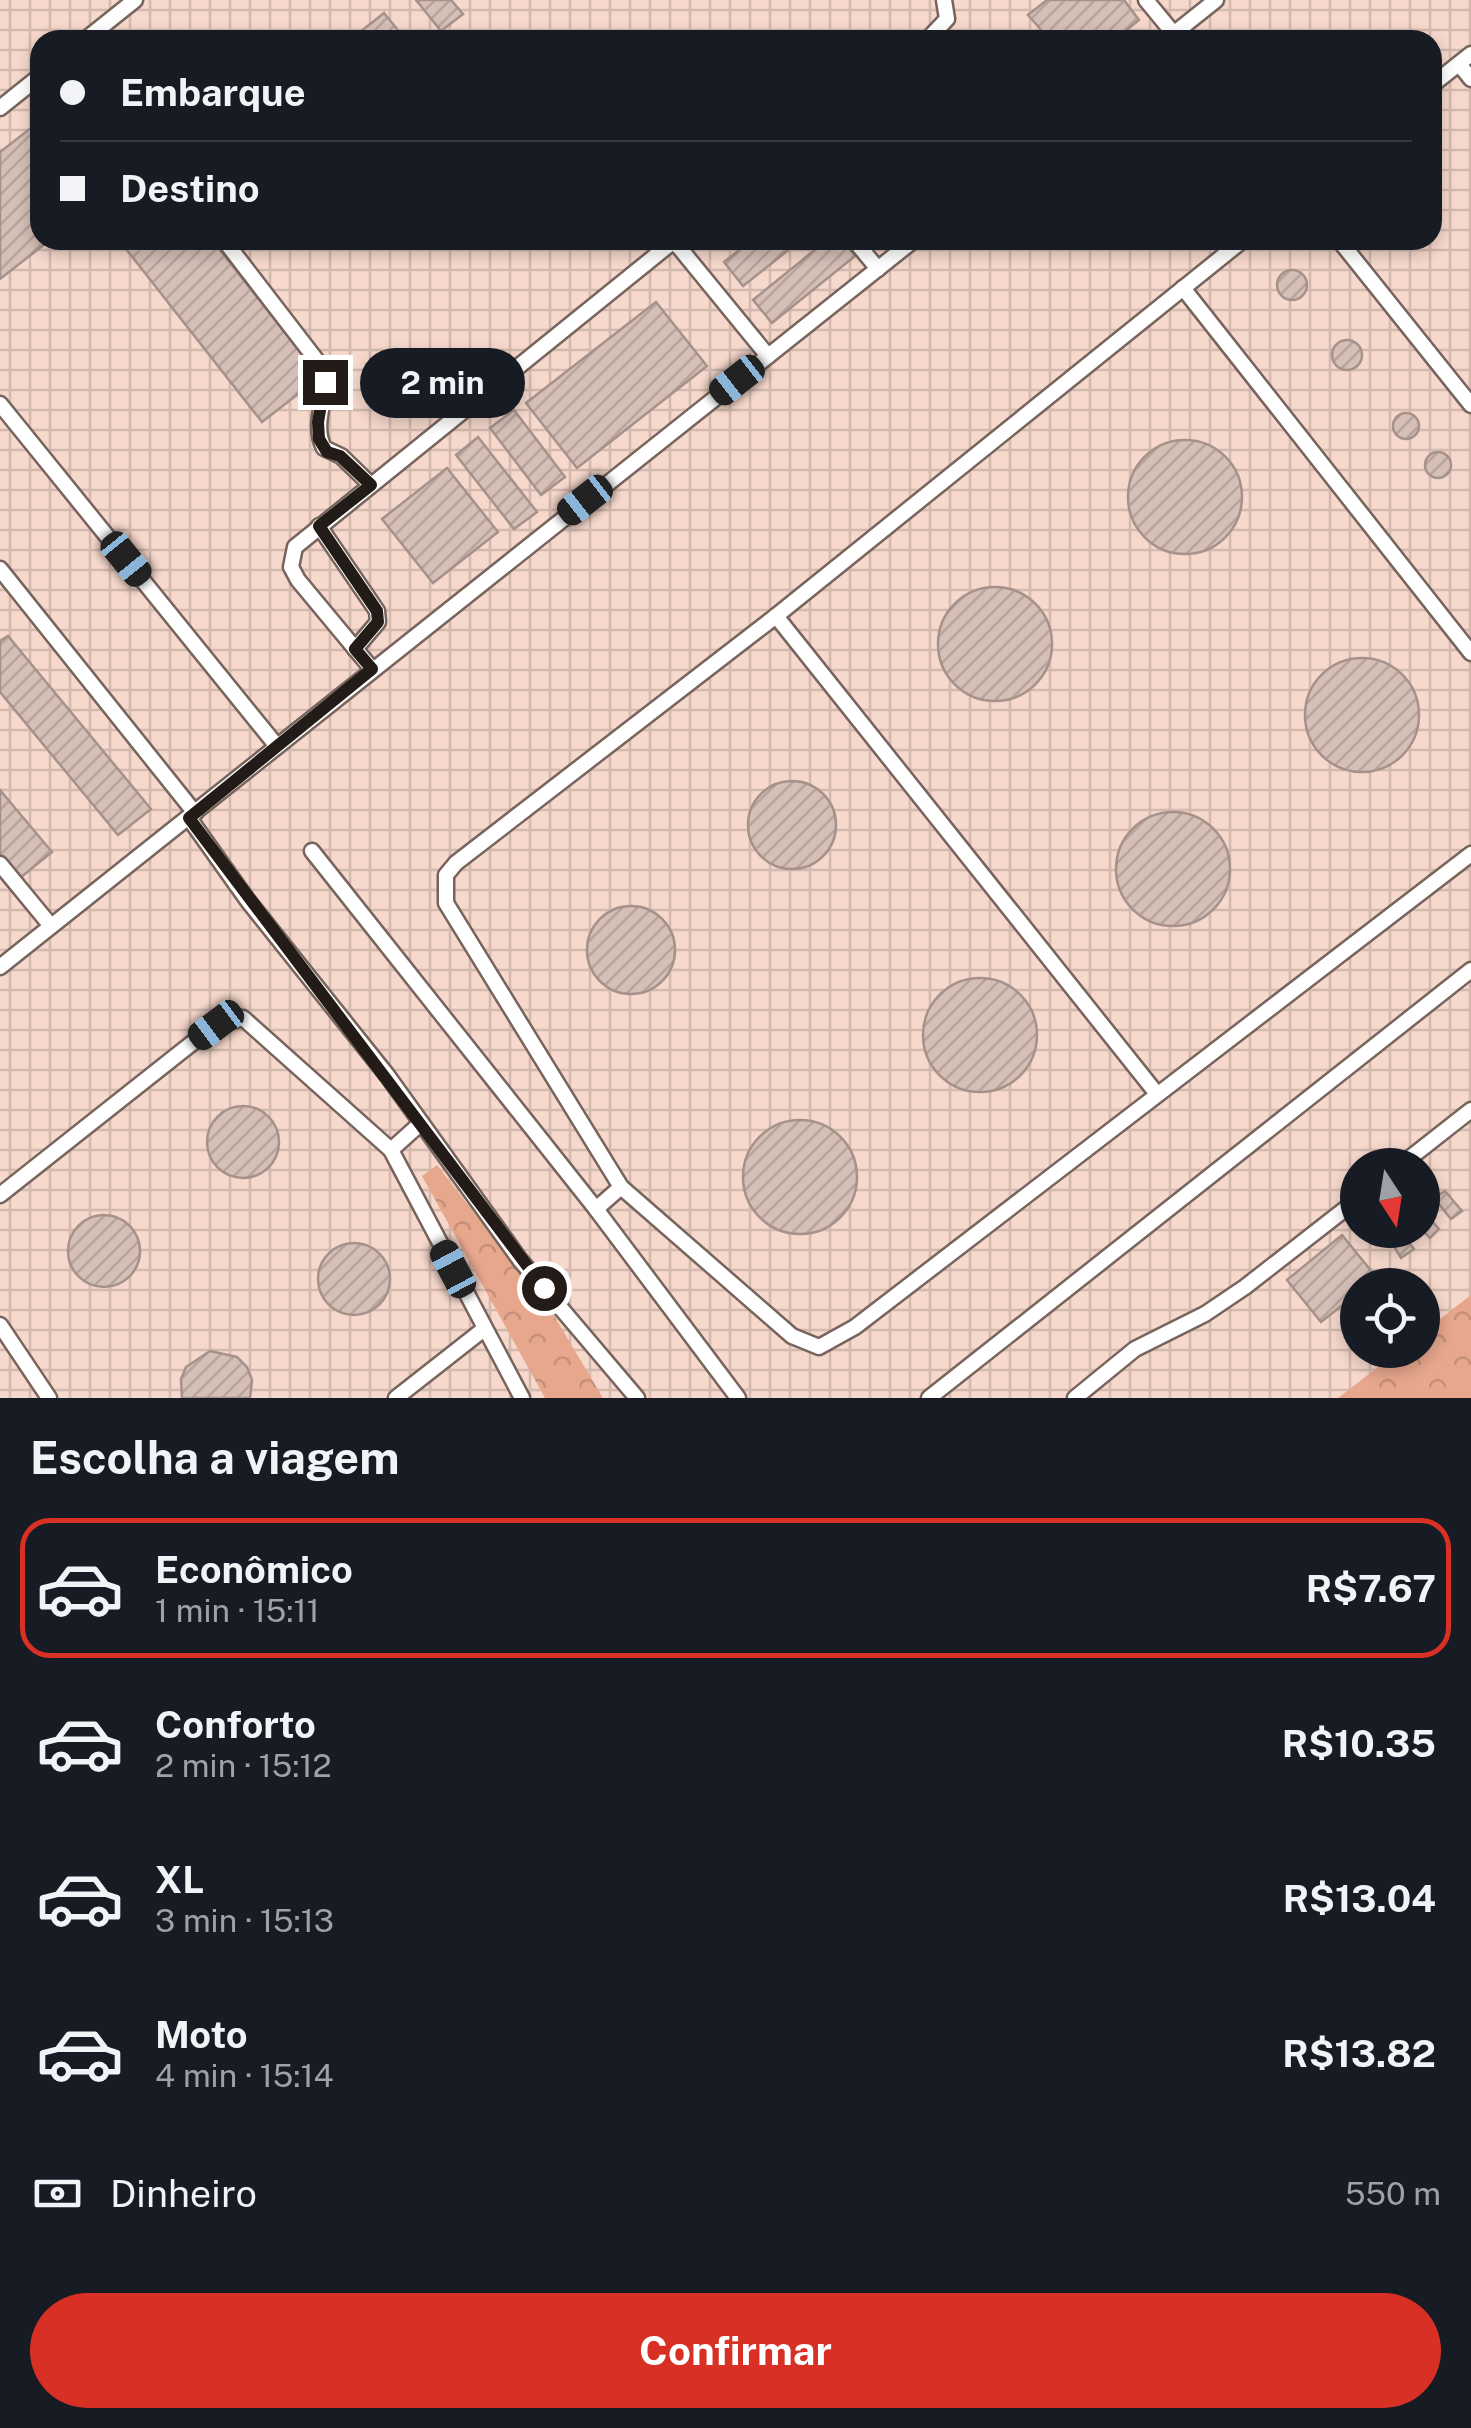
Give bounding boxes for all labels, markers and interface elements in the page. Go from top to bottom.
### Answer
text: Embarque [120,70,306,115]
text: Destino [120,166,260,211]
callout: 2 min [360,347,525,417]
car [704,350,770,410]
route end [303,360,348,405]
text: 2 min [401,364,484,401]
car [552,470,618,530]
car [95,526,157,592]
car [183,995,249,1055]
north arrow [1340,1148,1440,1248]
map controls [1340,1148,1440,1368]
car [426,1235,480,1303]
route start [522,1266,567,1311]
button: locate [1340,1268,1440,1368]
text: Escolha a viagem [30,1431,400,1484]
icon: car [35,1543,125,1633]
text: Econômico [155,1547,353,1592]
text: R$7.67 [1306,1566,1436,1611]
text: 1 min · 15:11 [155,1592,320,1629]
icon: car [35,1698,125,1788]
text: Conforto [155,1702,316,1747]
text: R$10.35 [1282,1721,1436,1766]
text: 2 min · 15:12 [155,1747,332,1784]
icon: car [35,1853,125,1943]
text: XL [155,1857,204,1902]
text: R$13.04 [1283,1876,1436,1921]
text: 3 min · 15:13 [155,1902,334,1939]
icon: car [35,2008,125,2098]
text: Moto [155,2012,248,2057]
text: R$13.82 [1282,2031,1436,2076]
text: 4 min · 15:14 [155,2057,334,2094]
icon: cash [30,2166,85,2221]
text: Dinheiro [110,2171,257,2216]
text: 550 m [1345,2175,1441,2212]
button: Confirmar [30,2293,1441,2408]

